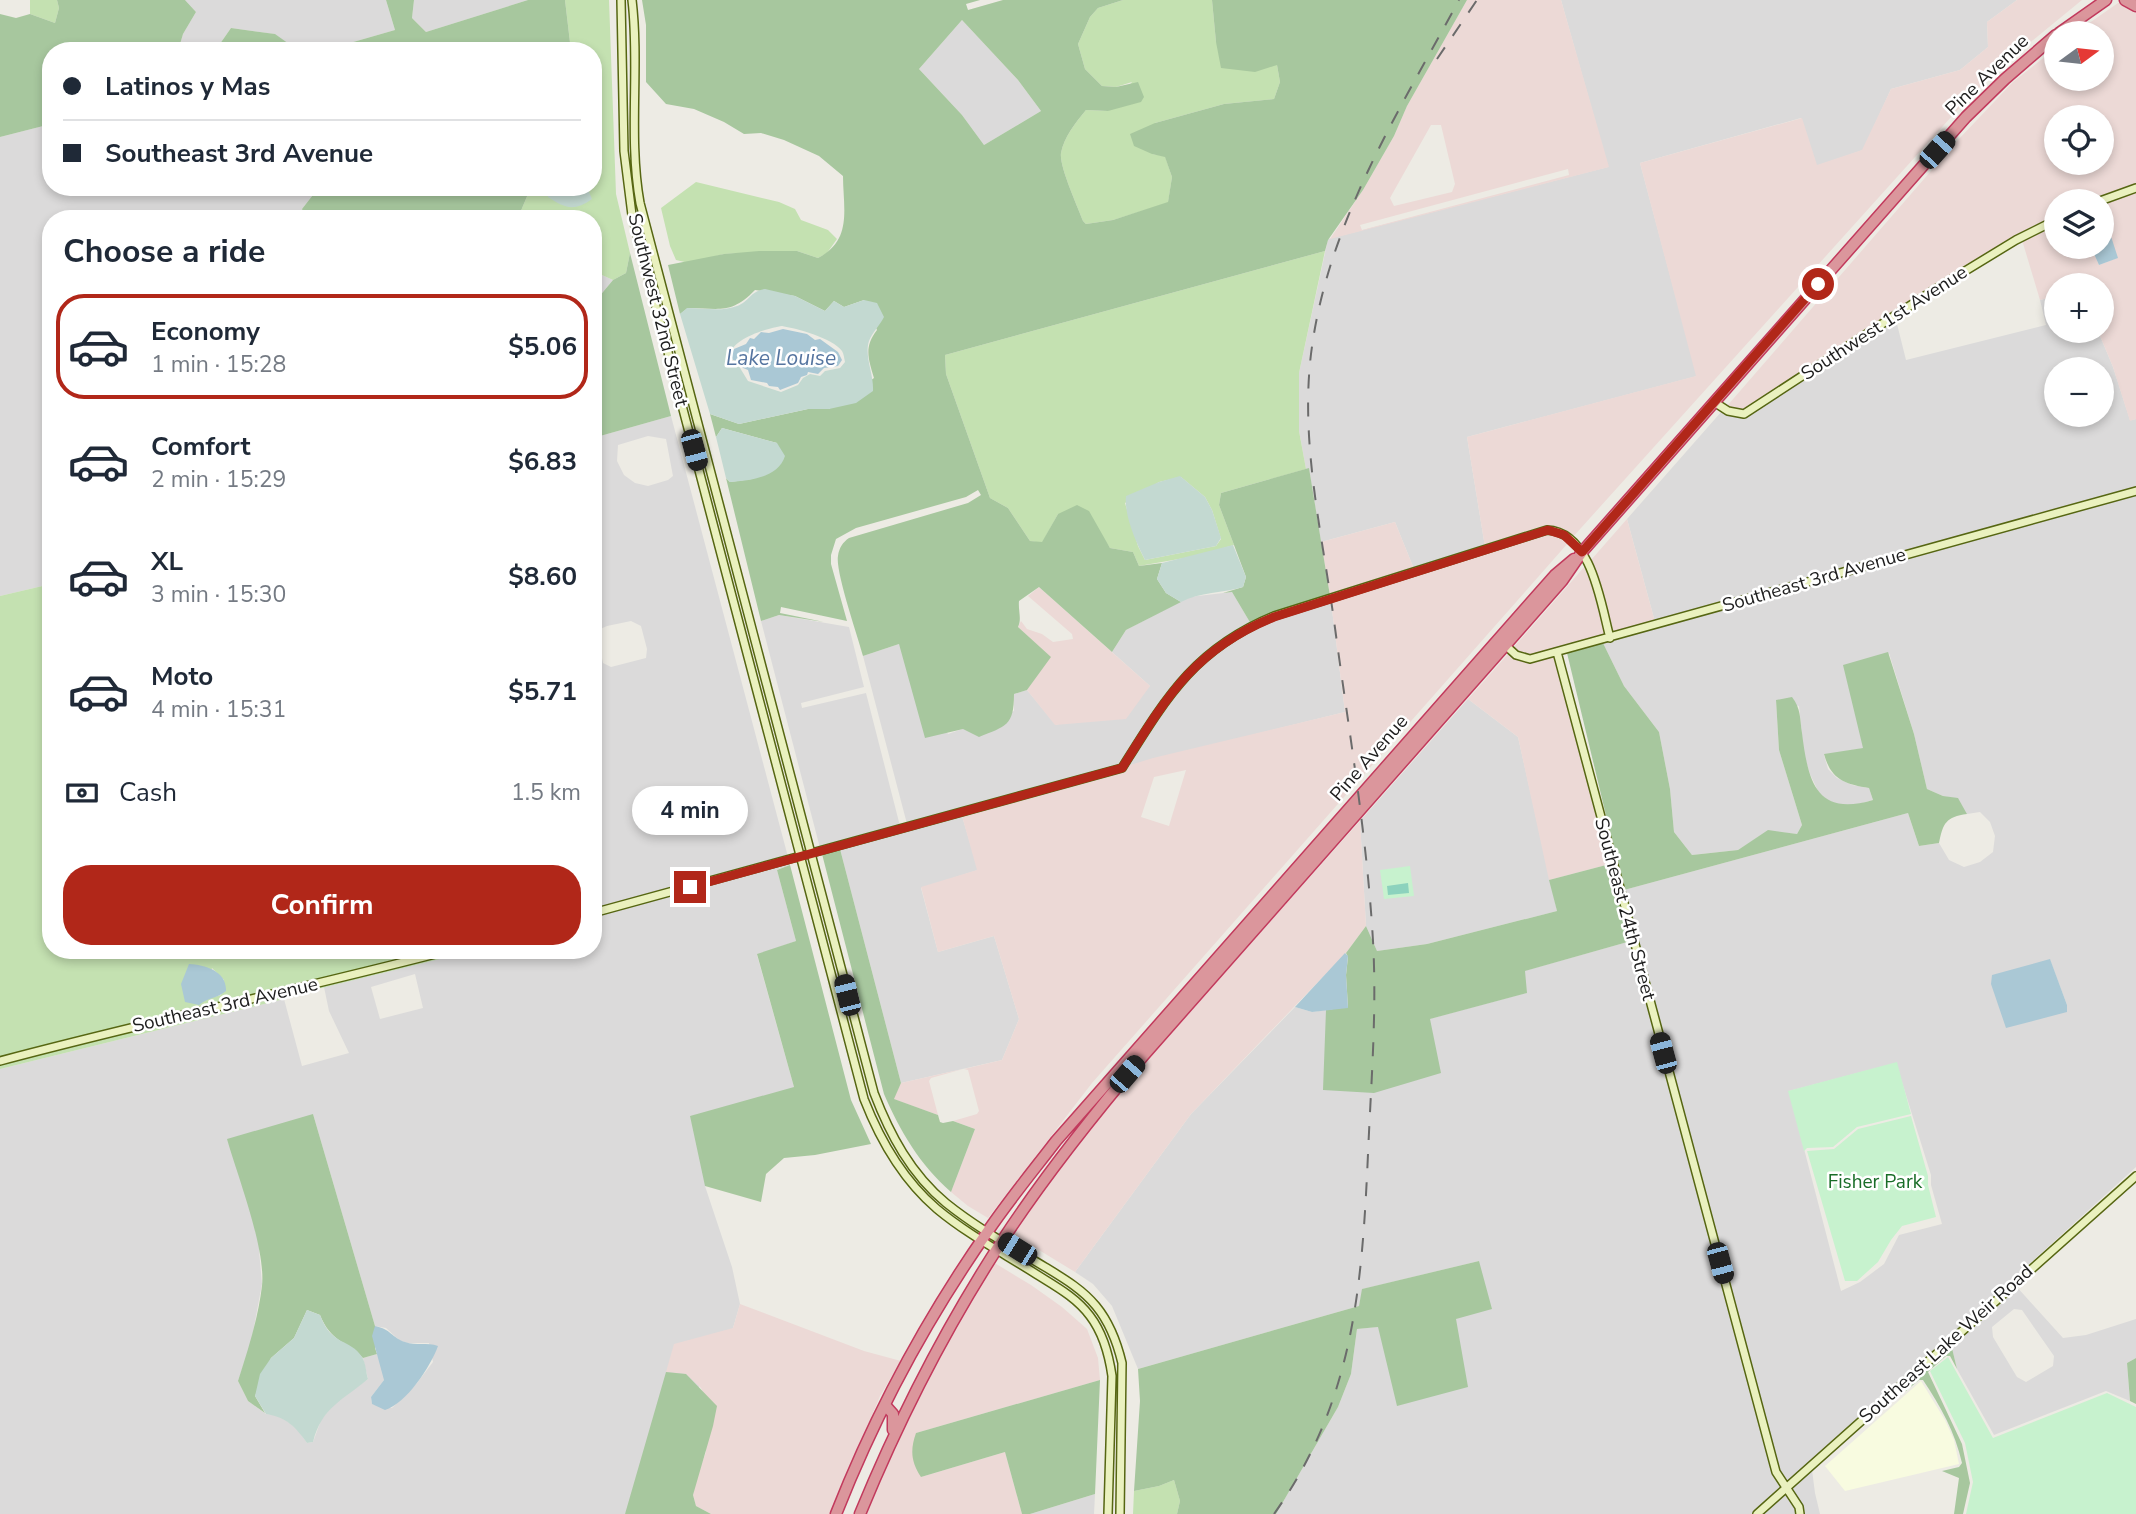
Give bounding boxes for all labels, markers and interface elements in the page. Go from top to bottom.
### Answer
north arrow [2044,21,2114,91]
map controls [2044,21,2114,427]
street label: Pine Avenue [1940,29,2034,121]
text: Latinos y Mas [105,69,271,104]
button: locate [2044,105,2114,175]
car [1916,127,1959,173]
text: Southeast 3rd Avenue [105,136,373,171]
button: layers [2044,189,2114,259]
street label: Southwest 32nd Street [621,211,695,410]
text: Choose a ride [63,230,265,273]
street label: Southwest 1st Avenue [1796,259,1972,387]
route start [1802,268,1834,300]
button: + [2044,273,2114,343]
text: Economy [151,314,260,349]
icon: car [67,315,130,378]
text: $5.06 [508,329,577,364]
water label: Lake Louise [726,344,836,372]
text: 1 min · 15:28 [151,349,286,380]
button: − [2044,357,2114,427]
car [679,427,710,473]
text: Comfort [151,429,251,464]
icon: car [67,430,130,493]
text: $6.83 [508,444,577,479]
text: 2 min · 15:29 [151,464,286,495]
street label: Southeast 3rd Avenue [1719,541,1909,619]
text: XL [151,544,183,579]
icon: car [67,545,130,608]
text: $8.60 [508,559,577,594]
text: 3 min · 15:30 [151,579,286,610]
text: Moto [151,659,213,694]
icon: car [67,660,130,723]
text: $5.71 [508,674,577,709]
text: 4 min · 15:31 [151,694,286,725]
street label: Pine Avenue [1324,709,1414,807]
icon: cash [63,774,101,812]
text: Cash [119,775,177,810]
text: 1.5 km [511,777,581,808]
callout: 4 min [632,786,748,834]
text: 4 min [660,795,720,826]
street label: Southeast 24th Street [1588,815,1662,1004]
button: Confirm [63,865,581,945]
route end [674,871,706,903]
street label: Southeast 3rd Avenue [130,971,320,1039]
car [832,972,863,1018]
car [1648,1030,1679,1076]
car [1106,1051,1149,1097]
park label: Fisher Park [1828,1169,1923,1195]
car [994,1229,1041,1269]
car [1705,1240,1736,1286]
street label: Southeast Lake Weir Road [1853,1259,2039,1429]

